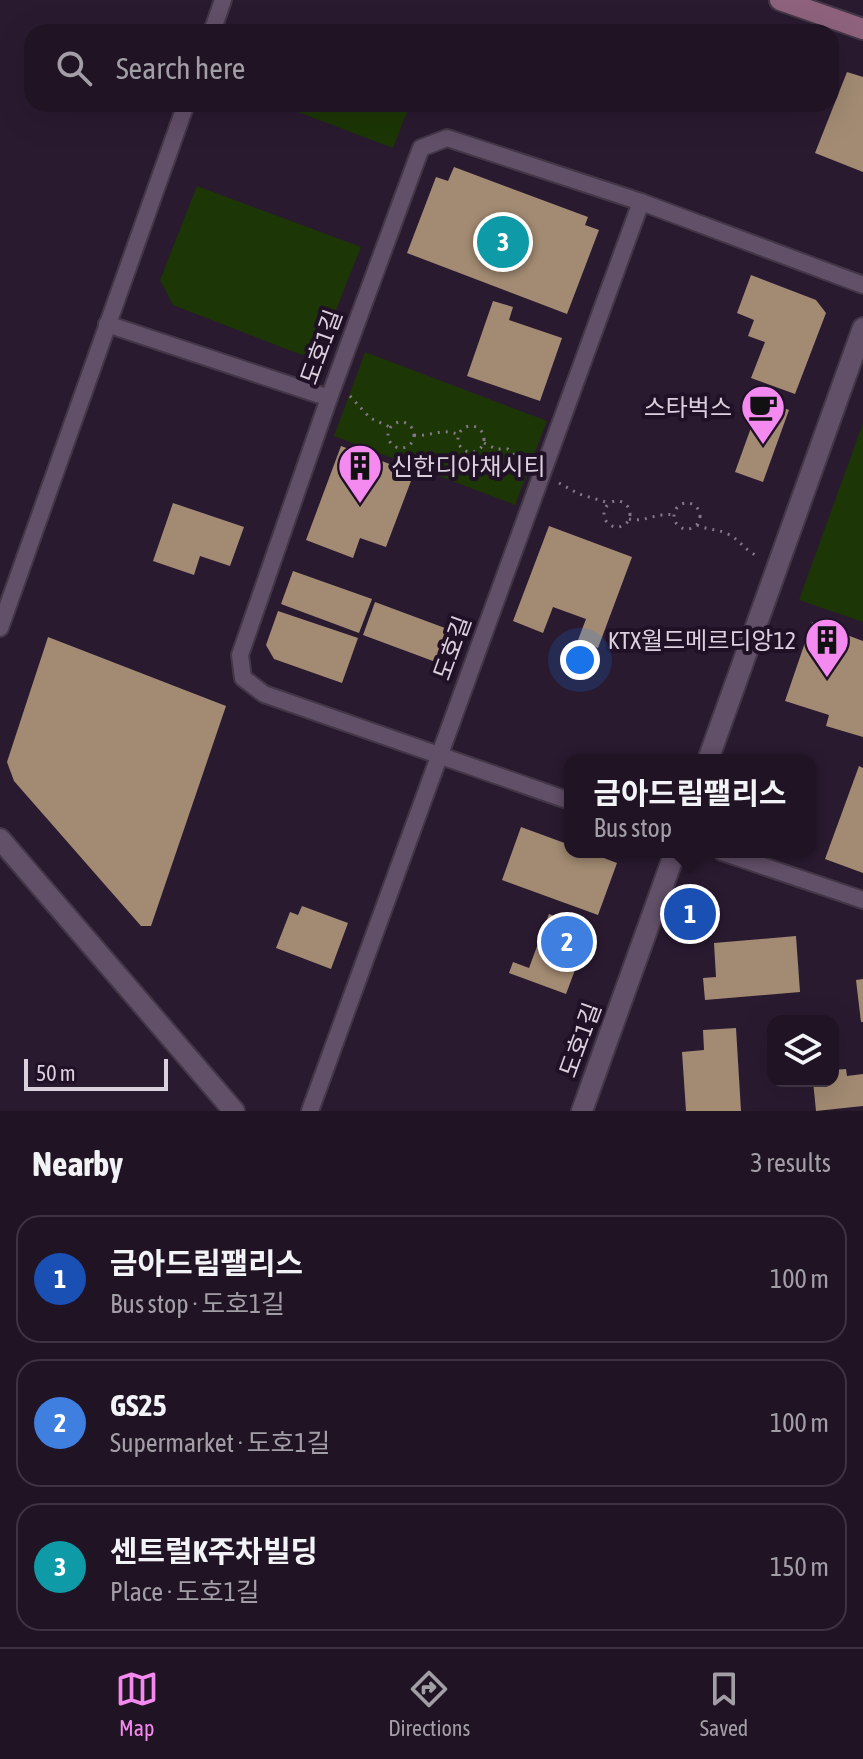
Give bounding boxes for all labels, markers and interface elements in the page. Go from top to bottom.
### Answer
search box [24,24,839,112]
icon: search [52,46,96,90]
text: Search here [116,51,245,85]
pin: 3 [477,212,529,272]
street label: 도호1길 [295,306,347,388]
cafe icon: 스타벅스 [739,383,787,446]
place label: 스타벅스 [644,394,732,421]
building icon: 신한디아채시티 [336,442,384,505]
place label: 신한디아채시티 [391,453,546,480]
street label: 도호길 [428,612,476,684]
building icon: KTX월드메르디앙12 [803,616,851,679]
place label: KTX월드메르디앙12 [608,627,796,654]
your location [560,640,600,680]
popup [564,754,816,858]
text: 금아드림팰리스 [593,776,787,810]
text: Bus stop [593,813,672,843]
pin: 1 [664,884,716,944]
pin: 2 [541,912,593,972]
street label: 도호1길 [554,999,606,1081]
map controls [767,1015,839,1087]
button: layers [767,1015,839,1087]
scale bar [24,1055,168,1091]
text: 50 m [36,1060,76,1086]
text: Nearby [32,1144,123,1183]
text: 3 results [750,1148,831,1178]
text: 금아드림팰리스 [110,1246,303,1280]
text: 1 [54,1264,66,1294]
text: 100 m [770,1264,829,1294]
text: Bus stop · 도호1길 [110,1289,285,1319]
text: GS25 [110,1388,167,1422]
text: 2 [54,1408,66,1438]
text: 100 m [770,1408,829,1438]
text: Supermarket · 도호1길 [110,1428,331,1458]
text: 센트럴K주차빌딩 [110,1534,318,1568]
text: 3 [54,1552,66,1582]
text: 150 m [770,1552,829,1582]
text: Place · 도호1길 [110,1577,260,1607]
tab: Map [115,1667,159,1741]
tab: Directions [388,1667,470,1741]
tab: Saved [700,1667,748,1741]

